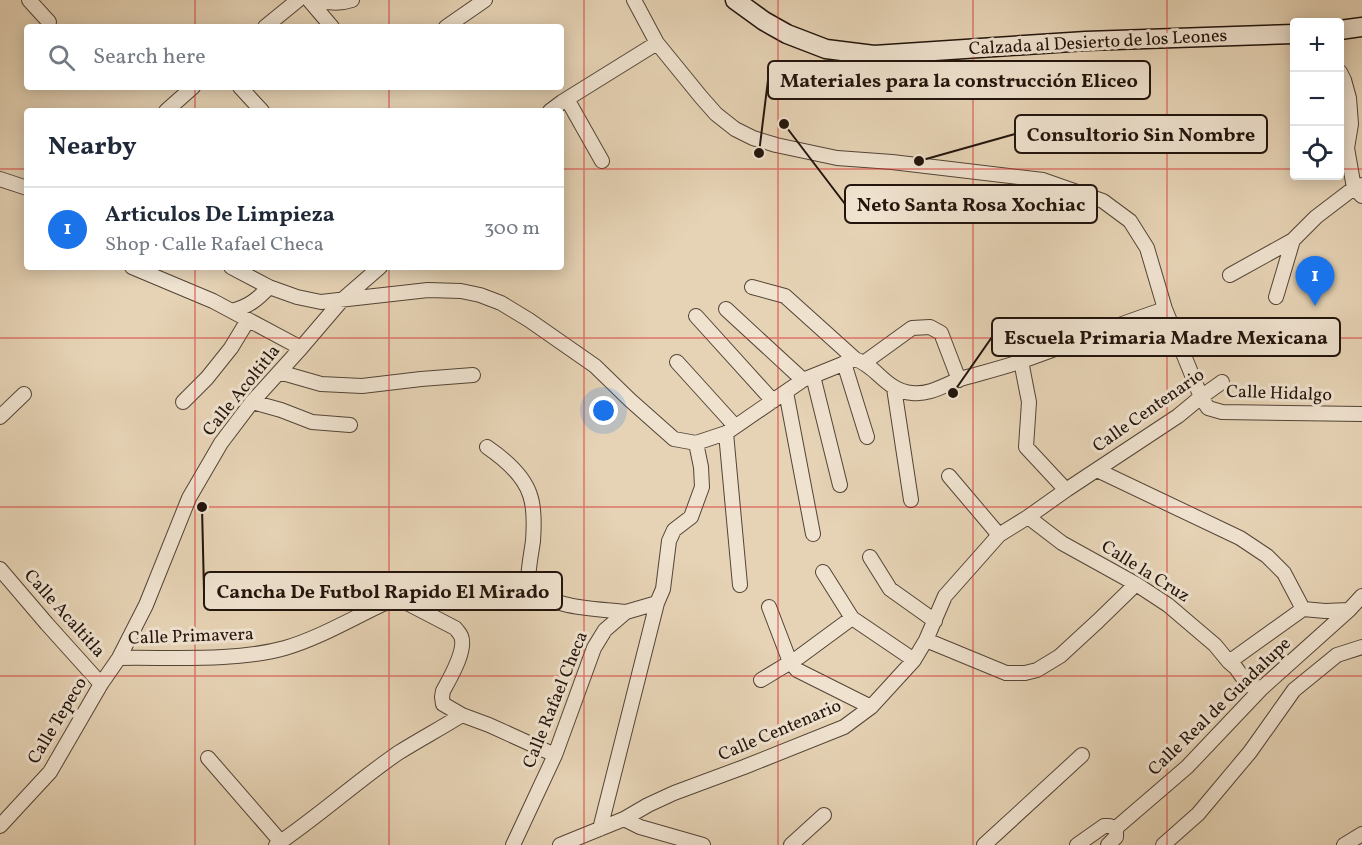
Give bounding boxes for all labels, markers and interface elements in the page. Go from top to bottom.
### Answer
map controls [1290,18,1344,180]
button: + [1290,18,1344,72]
search box [24,24,564,90]
street label: Calzada al Desierto de los Leones [968,24,1228,62]
icon: search [45,41,78,74]
text: Search here [93,42,206,73]
callout: Materiales para la construcción Eliceo [768,61,1150,99]
text: Materiales para la construcción Eliceo [780,68,1138,96]
button: − [1290,72,1344,126]
callout: Consultorio Sin Nombre [1015,115,1267,153]
text: Consultorio Sin Nombre [1027,122,1255,150]
button: locate [1290,126,1344,180]
text: Nearby [48,129,137,165]
callout: Neto Santa Rosa Xochiac [845,185,1097,223]
text: Neto Santa Rosa Xochiac [857,192,1085,220]
text: Articulos De Limpieza [105,200,335,231]
text: 1 [63,215,72,243]
text: 300 m [484,215,540,243]
text: Shop · Calle Rafael Checa [105,231,324,259]
pin: 1 [1296,256,1334,306]
callout: Escuela Primaria Madre Mexicana [992,318,1340,356]
text: Escuela Primaria Madre Mexicana [1004,325,1328,353]
street label: Calle Acoltitla [197,340,287,442]
street label: Calle Centenario [1088,363,1210,459]
street label: Calle Hidalgo [1226,380,1332,408]
your location [589,396,618,425]
street label: Calle la Cruz [1096,535,1194,609]
street label: Calle Acaltitla [18,564,110,664]
callout: Cancha De Futbol Rapido El Mirado [204,572,562,610]
text: Cancha De Futbol Rapido El Mirado [216,579,550,607]
street label: Calle Primavera [128,622,254,652]
street label: Calle Rafael Checa [517,628,595,772]
street label: Calle Real de Guadalupe [1143,632,1297,782]
street label: Calle Tepeco [22,673,94,769]
street label: Calle Centenario [715,694,845,768]

